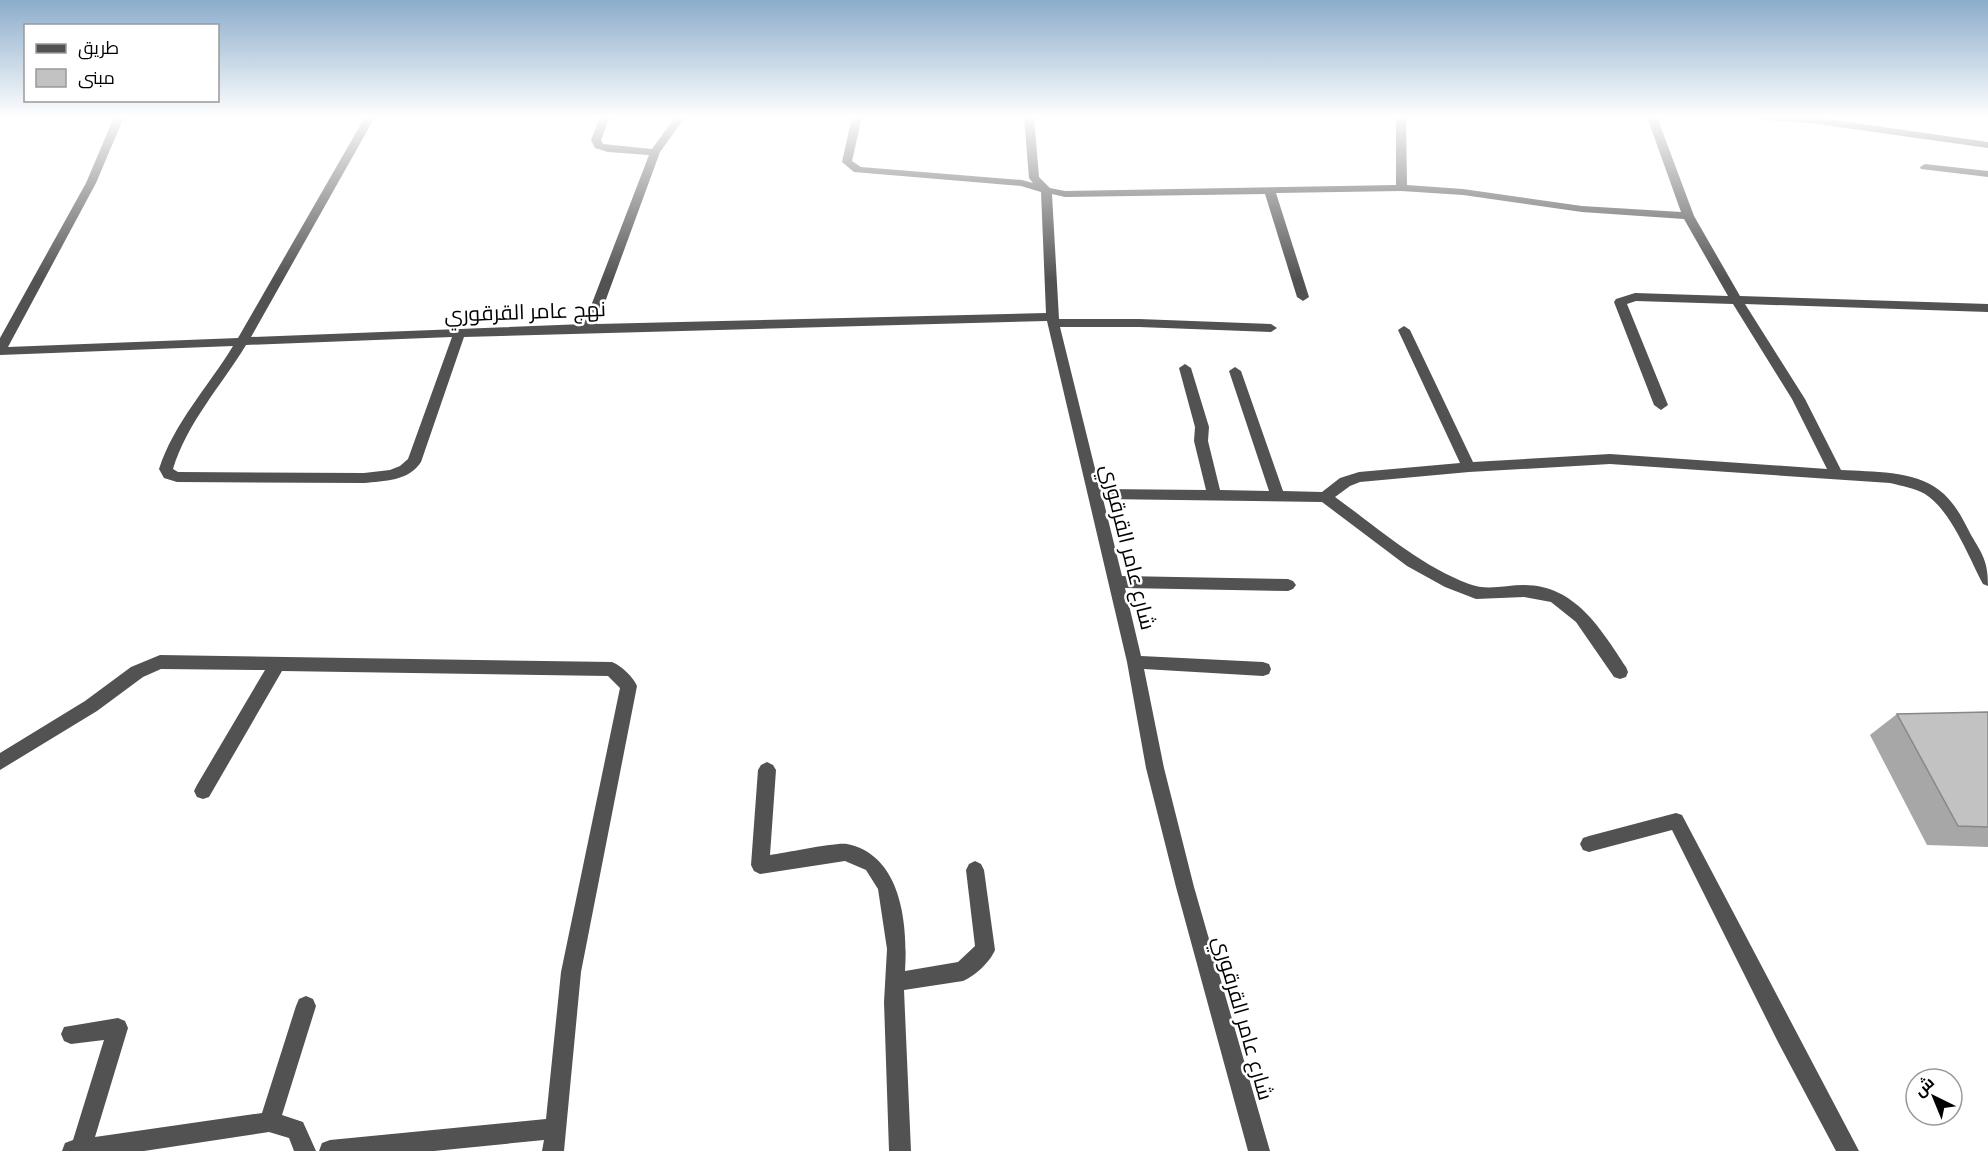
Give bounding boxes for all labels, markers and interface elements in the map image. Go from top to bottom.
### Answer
legend [24,24,219,102]
text: طريق [78,37,119,60]
text: مبنى [78,67,115,89]
street label: نهج عامر القرقوري [444,296,606,331]
street label: شارع عامر القرقوري [1092,462,1161,633]
street label: شارع عامر القرقوري [1204,933,1279,1104]
north arrow [1904,1067,1964,1127]
text: ش [1910,1072,1938,1100]

